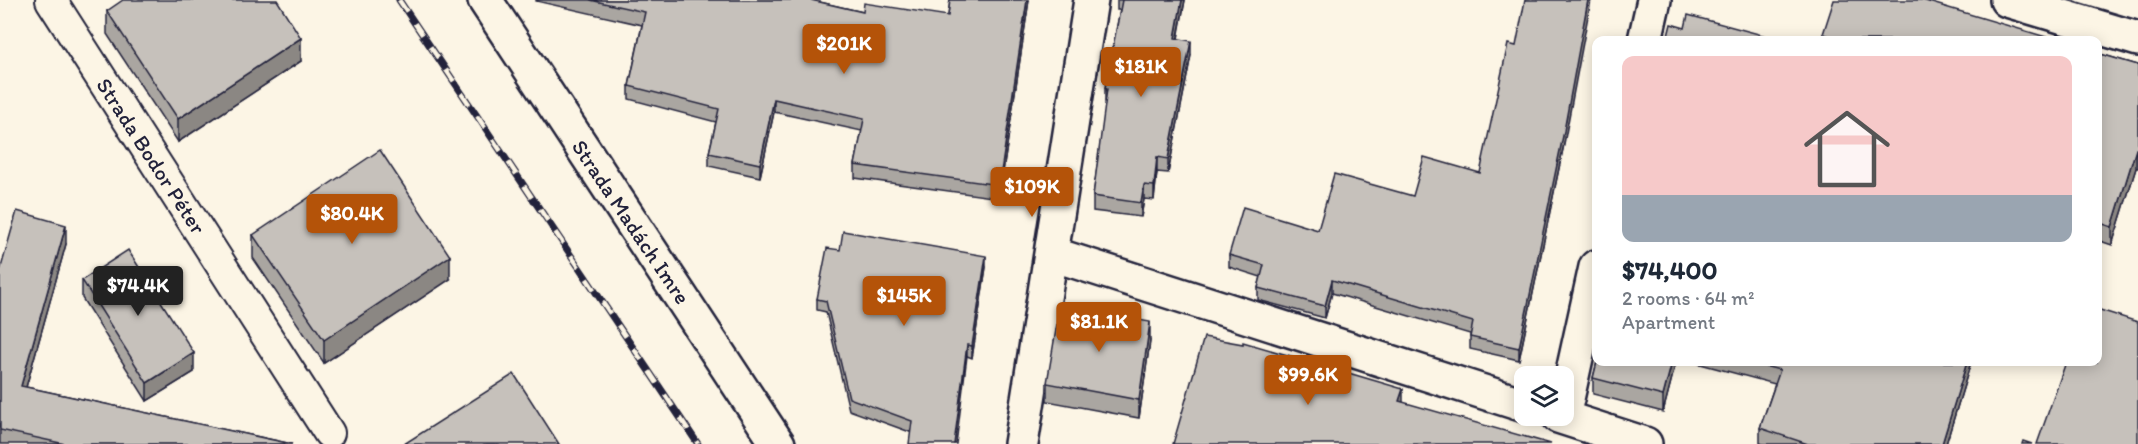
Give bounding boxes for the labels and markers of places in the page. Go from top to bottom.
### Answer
pin: $201K [802,24,886,75]
pin: $181K [1099,47,1183,98]
pin: $109K [990,167,1074,218]
pin: $80.4K [303,194,401,245]
pin: $74.4K [89,266,187,317]
pin: $145K [862,276,946,327]
pin: $81.1K [1050,302,1148,353]
pin: $99.6K [1259,355,1357,406]

